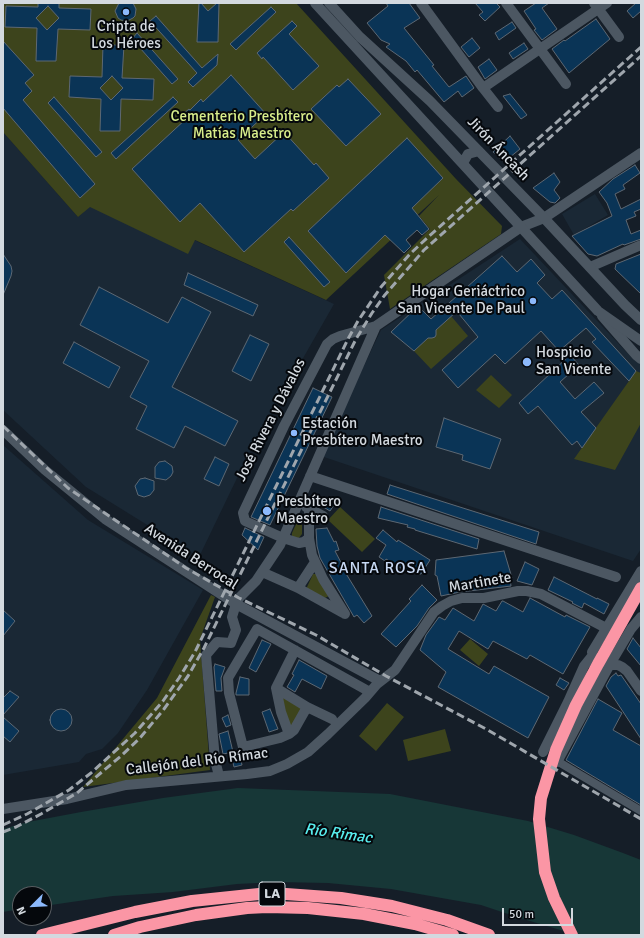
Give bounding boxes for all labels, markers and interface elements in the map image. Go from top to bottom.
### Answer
marker: Cripta de Los Héroes [121,7,131,17]
place label: Cripta de Los Héroes [91,18,161,53]
park label: Cementerio Presbítero Matías Maestro [171,108,313,143]
street label: Jirón Áncash [463,113,533,185]
place label: Hogar Geriáctrico San Vicente De Paul [397,283,525,318]
marker: Hogar Geriáctrico San Vicente De Paul [528,296,538,306]
place label: Hospicio San Vicente [536,344,611,379]
street label: José Rivera y Dávalos [232,356,310,484]
marker: Hospicio San Vicente [521,356,533,368]
place label: Estación Presbítero Maestro [302,415,422,450]
marker: Estación Presbítero Maestro [289,428,299,438]
place label: Presbítero Maestro [276,493,341,528]
marker: Presbítero Maestro [261,505,273,517]
street label: Avenida Berrocal [141,520,241,594]
district label: SANTA ROSA [329,559,427,579]
street label: Martinete [447,569,513,597]
street label: Callejón del Río Rímac [125,744,269,780]
water label: Río Rímac [303,820,373,848]
road number: LA [259,882,285,906]
north arrow [12,886,52,926]
scale bar [504,900,575,926]
text: N [14,905,29,917]
text: 50 m [509,907,534,922]

